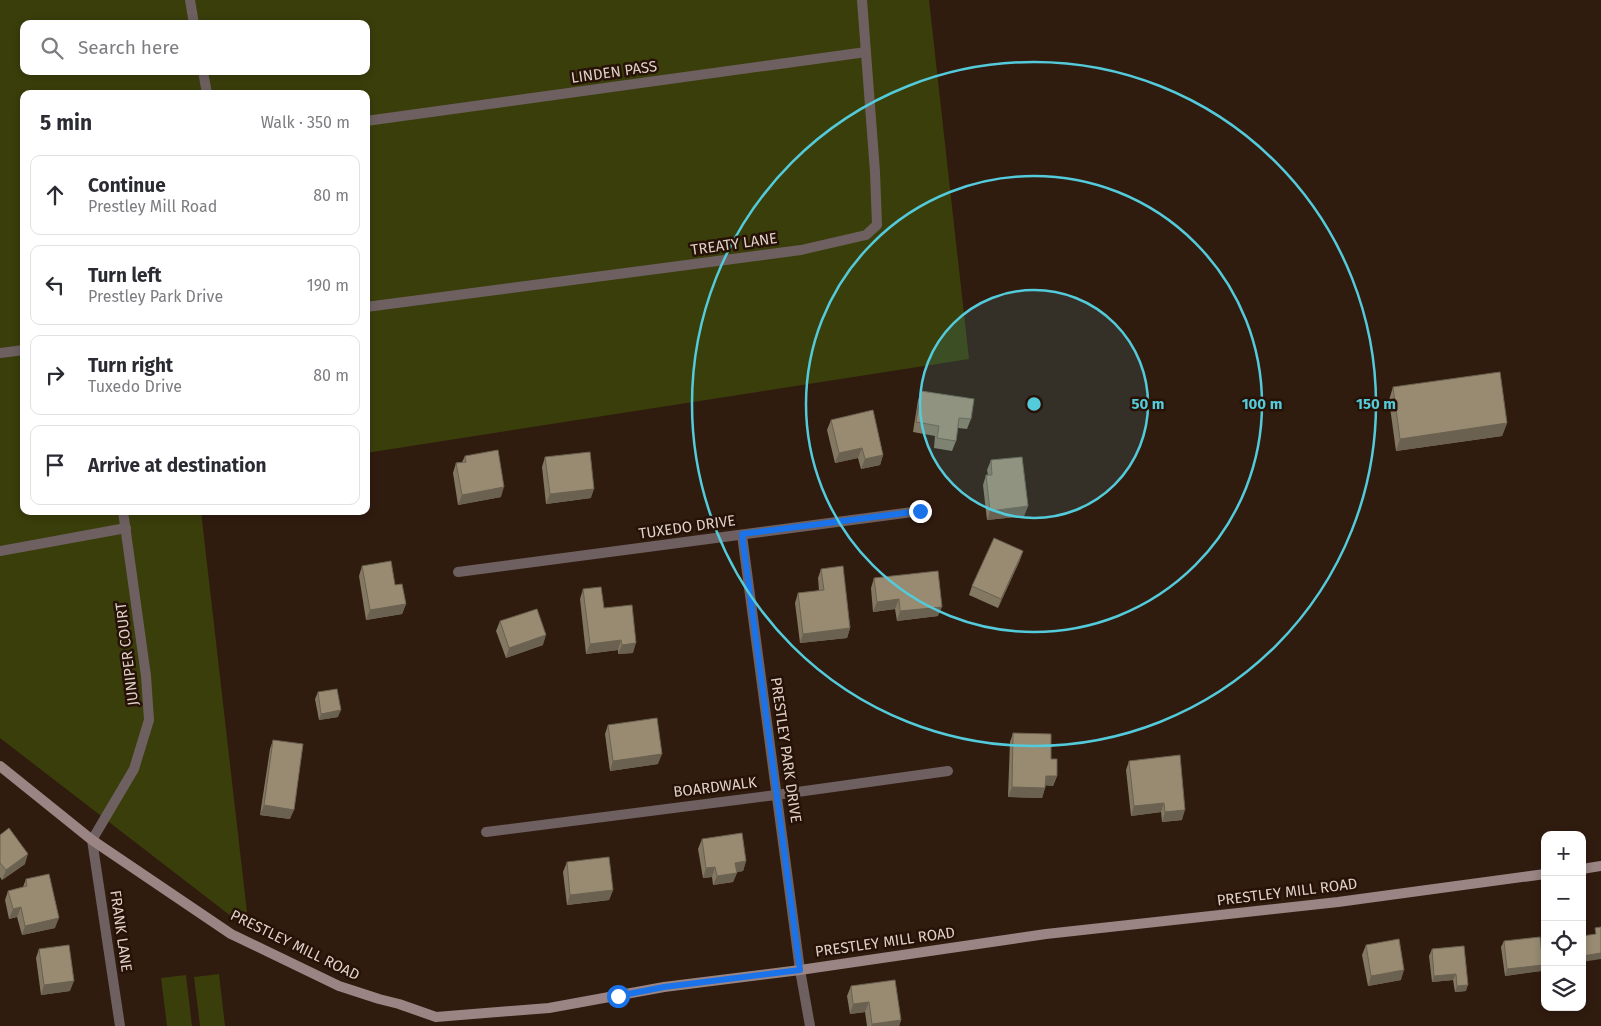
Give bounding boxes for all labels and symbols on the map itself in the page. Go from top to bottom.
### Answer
street label: LINDEN PASS [570,57,658,87]
street label: TREATY LANE [690,229,778,259]
centre of rings [1025,395,1043,413]
text: 50 m [1131,395,1165,413]
text: 100 m [1242,395,1282,413]
text: 150 m [1356,395,1396,413]
route end [909,500,932,523]
street label: TUXEDO DRIVE [638,511,736,543]
street label: JUNIPER COURT [112,601,142,707]
street label: PRESTLEY PARK DRIVE [767,676,805,824]
street label: BOARDWALK [672,773,758,801]
street label: PRESTLEY MILL ROAD [1216,874,1358,910]
street label: FRANK LANE [106,889,136,973]
street label: PRESTLEY MILL ROAD [228,906,362,984]
street label: PRESTLEY MILL ROAD [814,923,956,961]
route start [607,985,630,1008]

